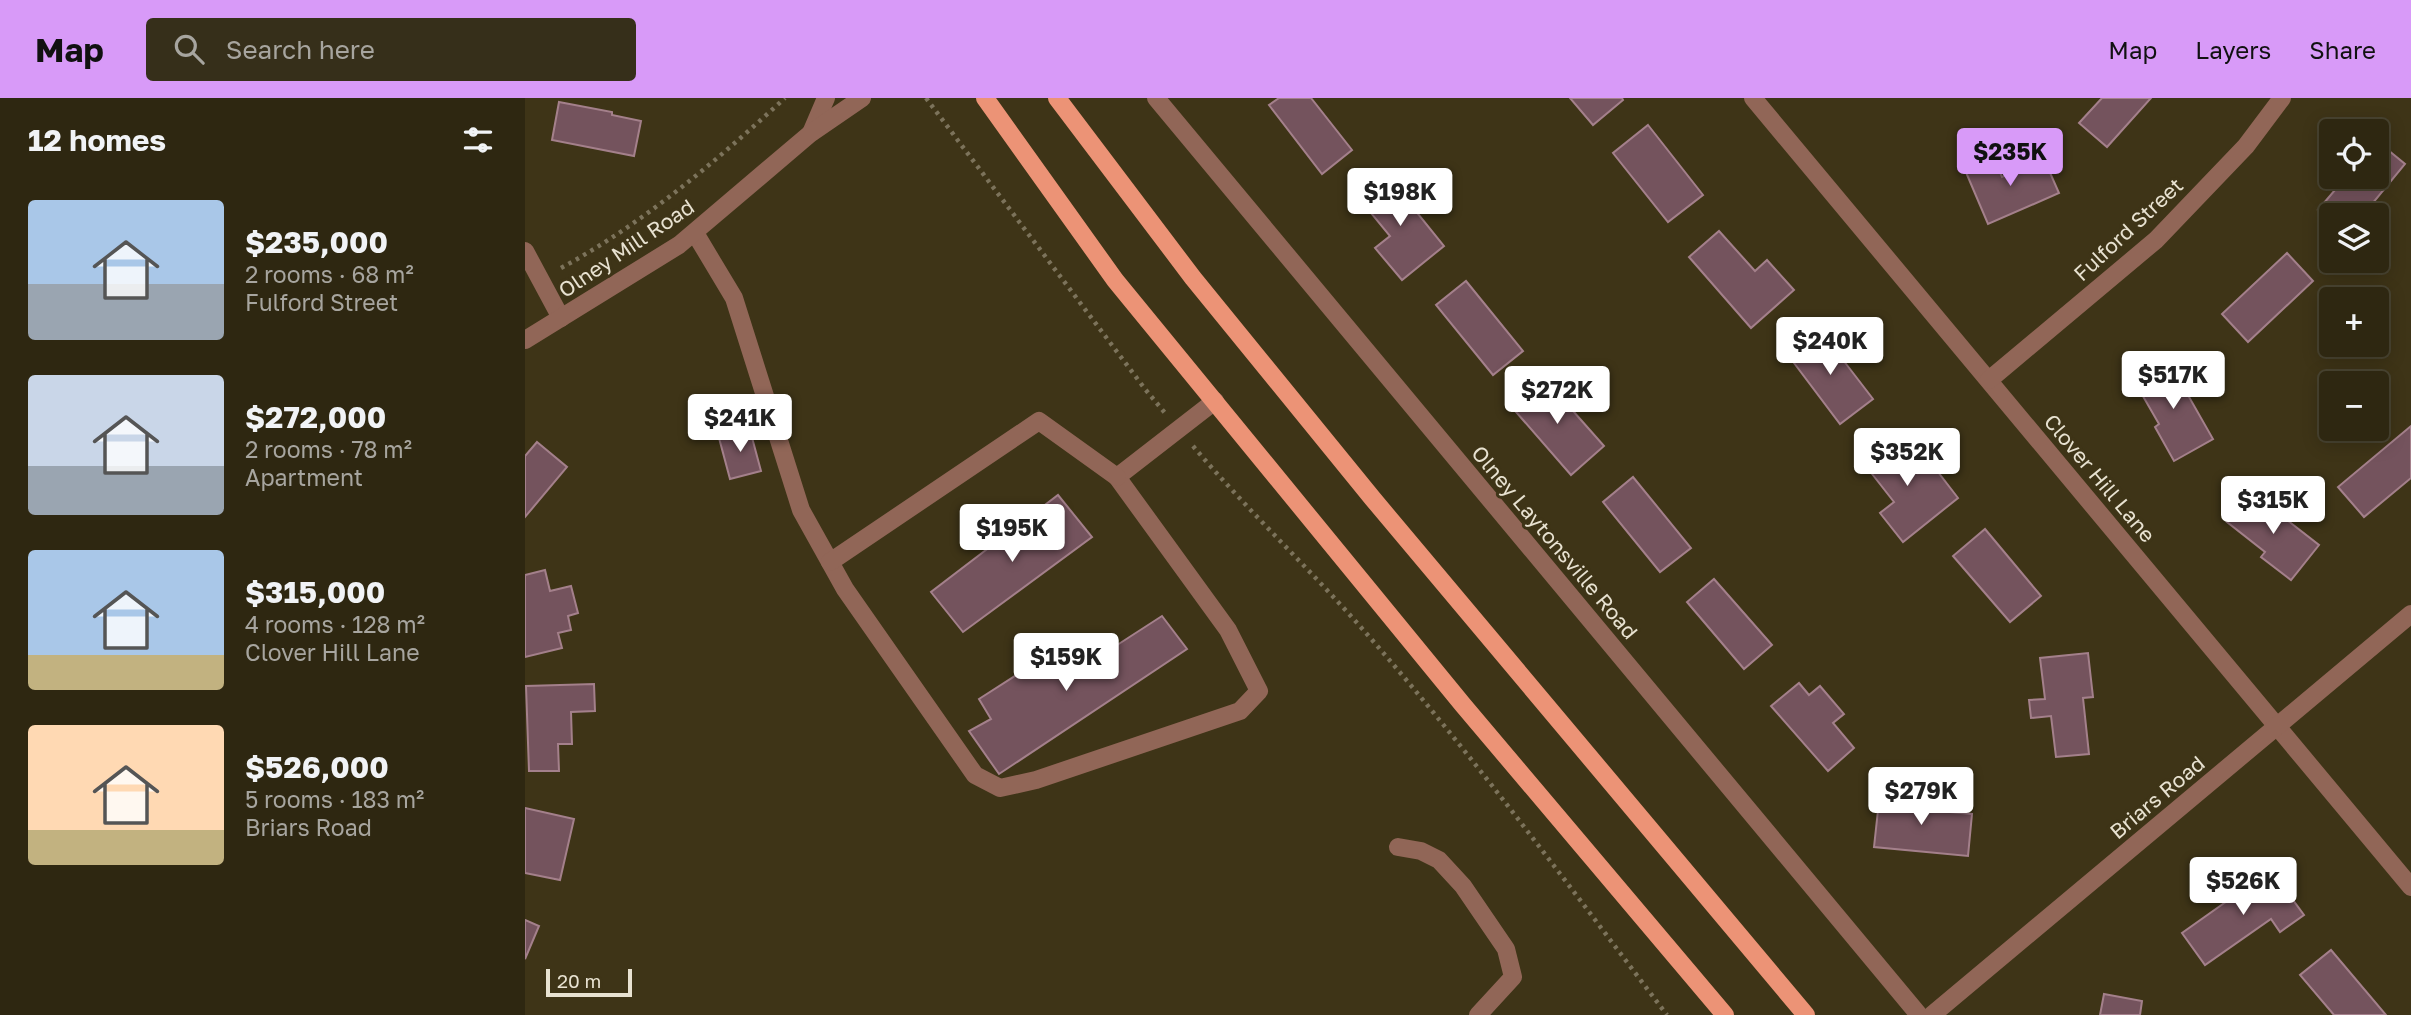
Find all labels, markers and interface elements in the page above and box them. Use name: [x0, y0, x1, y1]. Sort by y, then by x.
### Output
search box: [146, 18, 636, 81]
text: Map: [35, 30, 104, 69]
icon: search: [170, 30, 208, 68]
text: Search here: [226, 34, 375, 65]
text: Map: [2108, 35, 2157, 64]
text: Layers: [2195, 35, 2271, 64]
text: Share: [2309, 35, 2376, 64]
map controls: [2319, 119, 2389, 441]
button: locate: [2319, 119, 2389, 189]
icon: filters: [459, 121, 497, 159]
text: 12 homes: [28, 122, 166, 158]
pin: $235K: [1961, 129, 2059, 188]
text: $235K: [1973, 137, 2047, 165]
pin: $198K: [1351, 169, 1449, 228]
street label: Fulford Street: [2068, 172, 2188, 286]
text: $198K: [1363, 177, 1437, 205]
street label: Olney Mill Road: [553, 193, 699, 303]
button: layers: [2319, 203, 2389, 273]
text: $235,000: [245, 224, 388, 260]
icon: home: [84, 228, 168, 312]
text: 2 rooms · 68 m²: [245, 260, 414, 288]
button: +: [2319, 287, 2389, 357]
text: Fulford Street: [245, 288, 398, 316]
pin: $240K: [1781, 317, 1879, 377]
text: $240K: [1792, 326, 1868, 354]
pin: $517K: [2124, 352, 2222, 411]
text: $517K: [2138, 360, 2208, 388]
pin: $272K: [1508, 366, 1606, 426]
button: −: [2319, 371, 2389, 441]
text: $272K: [1521, 375, 1593, 403]
pin: $241K: [691, 394, 789, 454]
text: $272,000: [245, 399, 386, 435]
icon: home: [84, 403, 168, 487]
text: $241K: [704, 403, 776, 431]
street label: Clover Hill Lane: [2039, 409, 2161, 547]
pin: $352K: [1858, 428, 1956, 488]
text: 2 rooms · 78 m²: [245, 435, 412, 463]
text: $352K: [1870, 437, 1944, 465]
street label: Olney Laytonsville Road: [1466, 440, 1644, 644]
text: Apartment: [245, 463, 363, 491]
pin: $315K: [2224, 476, 2322, 536]
text: $315K: [2237, 485, 2309, 513]
pin: $195K: [963, 504, 1061, 564]
text: $195K: [976, 513, 1048, 541]
text: $315,000: [245, 574, 385, 610]
icon: home: [84, 578, 168, 662]
text: 4 rooms · 128 m²: [245, 610, 425, 638]
pin: $159K: [1017, 634, 1115, 693]
text: Clover Hill Lane: [245, 638, 420, 666]
text: $159K: [1030, 642, 1102, 670]
text: $526,000: [245, 749, 389, 785]
street label: Briars Road: [2104, 750, 2210, 844]
icon: home: [84, 753, 168, 837]
pin: $279K: [1872, 768, 1970, 827]
text: $279K: [1884, 776, 1958, 804]
text: 5 rooms · 183 m²: [245, 785, 424, 813]
text: Briars Road: [245, 813, 372, 841]
pin: $526K: [2194, 858, 2292, 917]
text: $526K: [2206, 866, 2280, 894]
scale bar: [546, 966, 632, 998]
text: 20 m: [557, 969, 601, 992]

